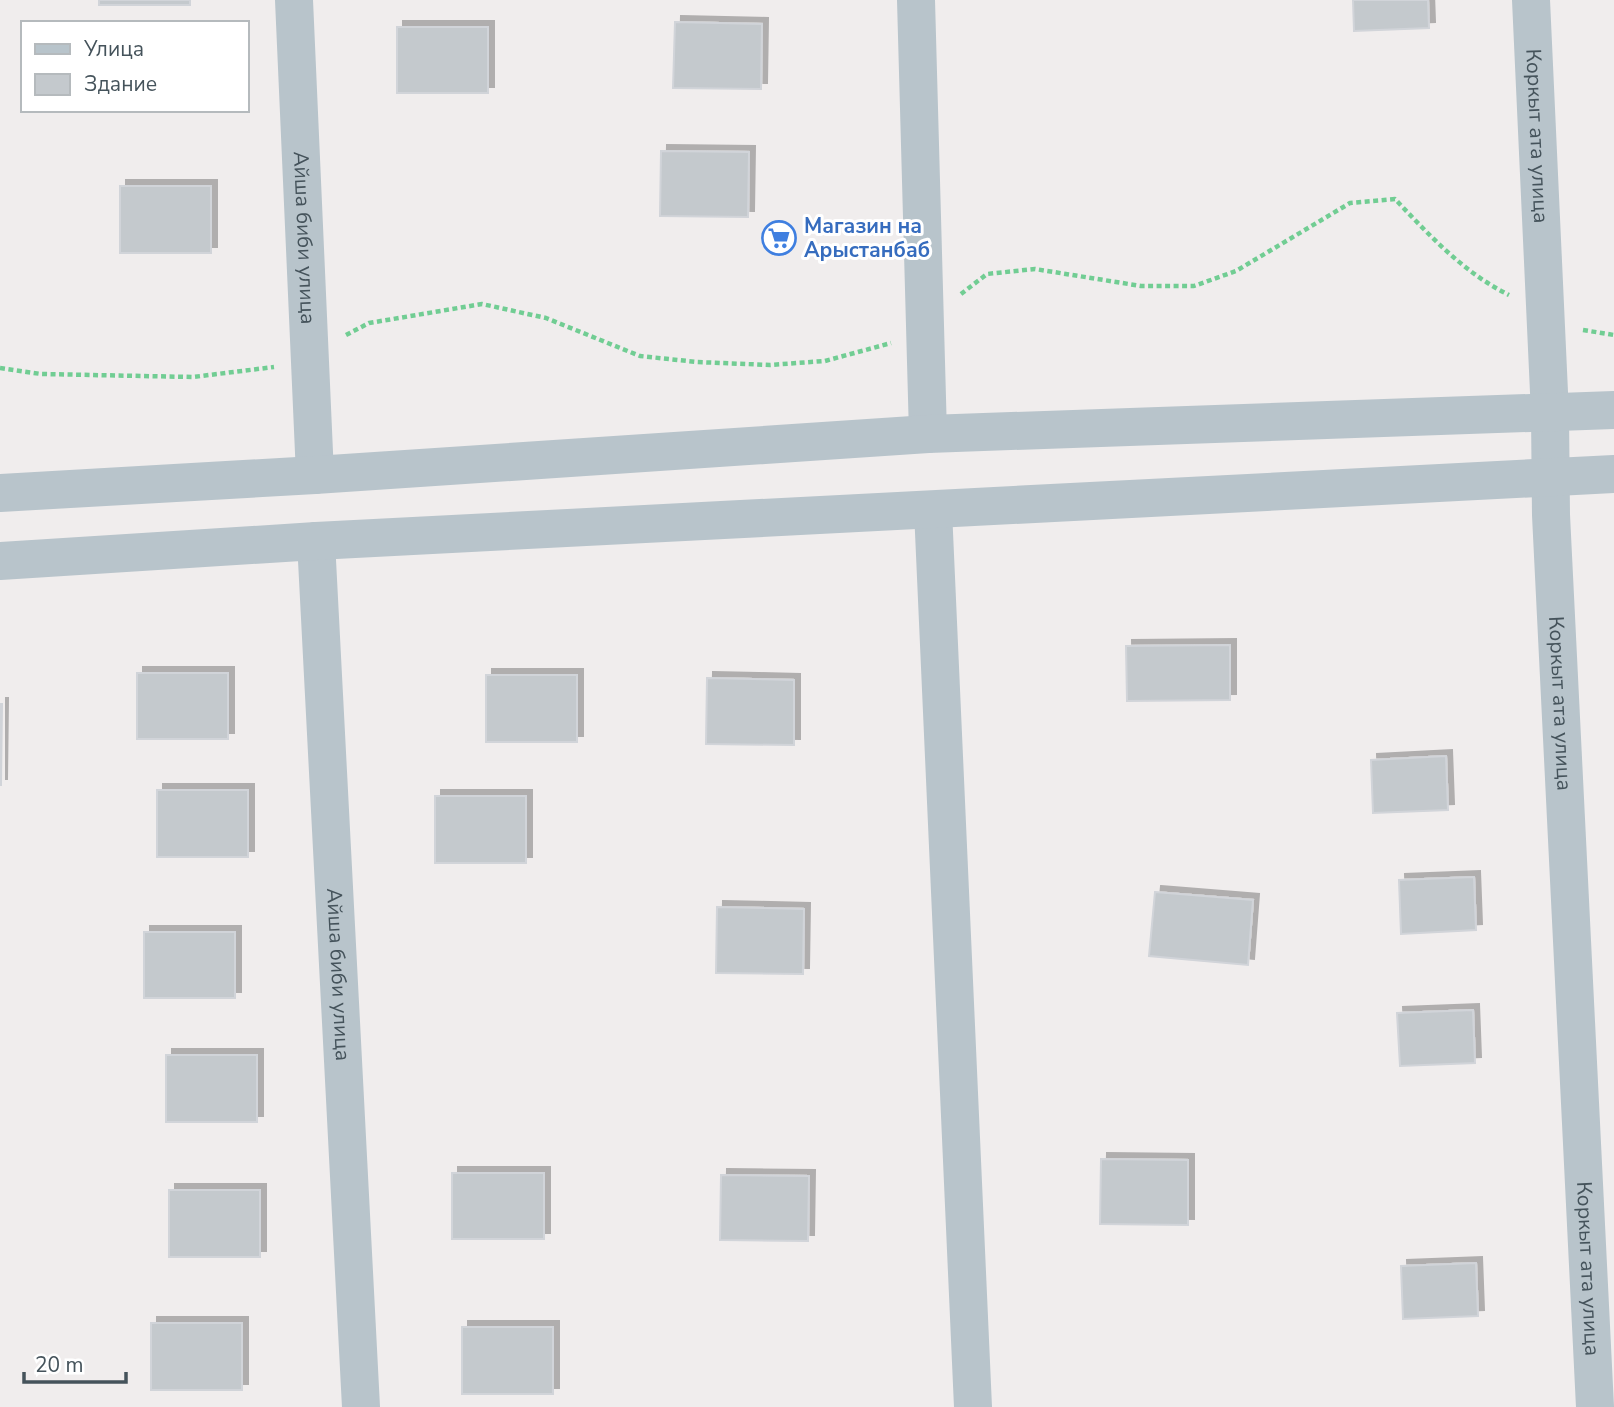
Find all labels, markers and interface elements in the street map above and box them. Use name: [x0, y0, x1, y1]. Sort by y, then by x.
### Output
legend: [21, 21, 248, 112]
text: Улица: [83, 35, 144, 63]
street label: Коркыт ата улица: [1519, 48, 1555, 224]
text: Здание: [84, 70, 157, 98]
street label: Айша биби улица: [287, 151, 322, 325]
place label: Магазин на Арыстанбаб: [804, 212, 930, 264]
supermarket icon: Магазин на Арыстанбаб: [760, 219, 798, 257]
street label: Коркыт ата улица: [1542, 615, 1579, 791]
street label: Айша биби улица: [320, 887, 357, 1062]
street label: Коркыт ата улица: [1570, 1181, 1606, 1357]
scale bar: [24, 1340, 126, 1384]
text: 20 m: [35, 1351, 84, 1379]

